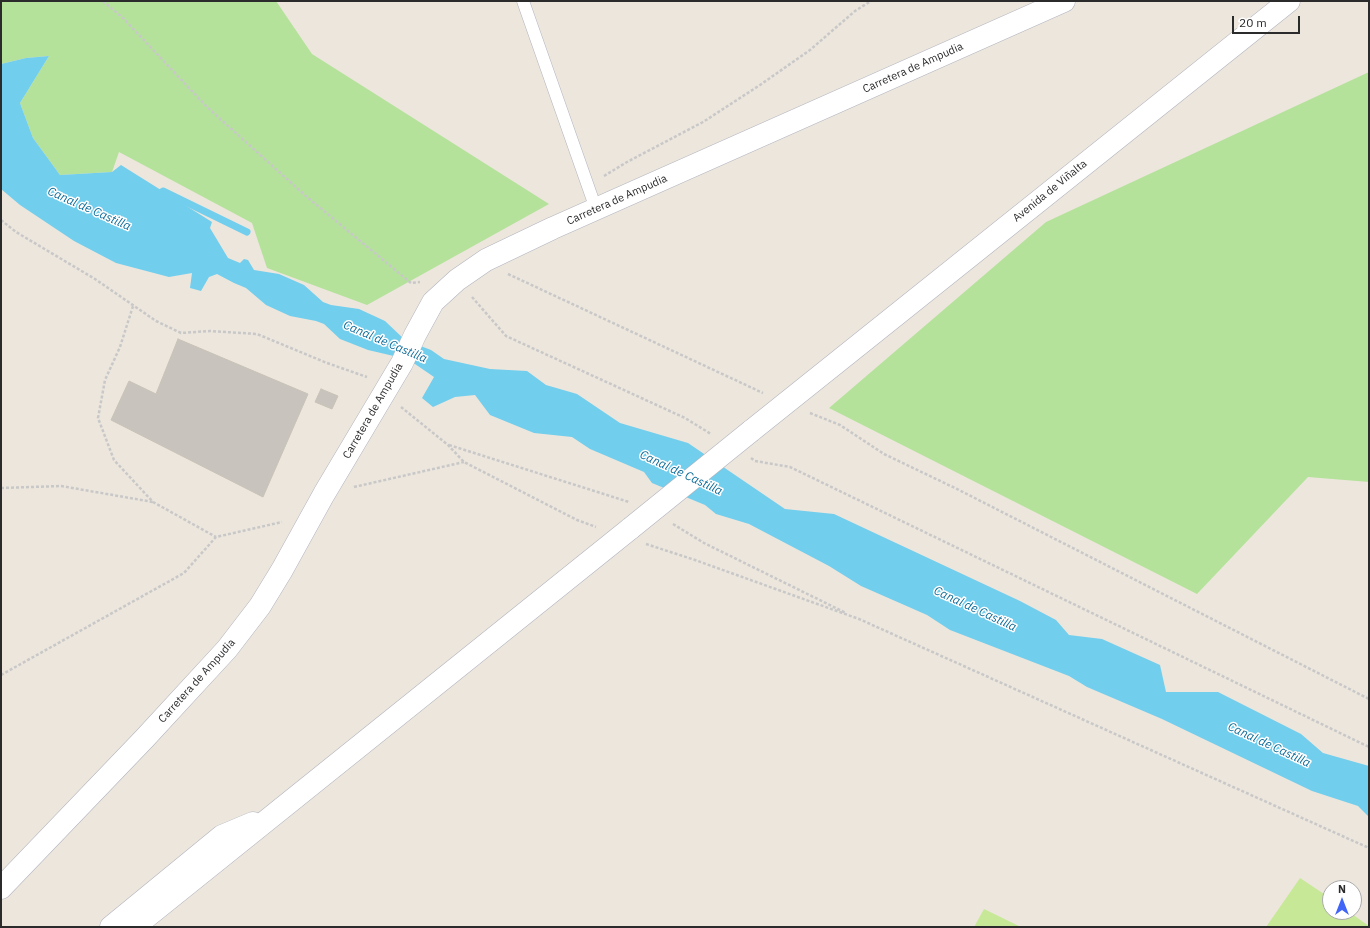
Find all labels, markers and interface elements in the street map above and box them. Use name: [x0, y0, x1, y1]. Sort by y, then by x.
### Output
scale bar: [1234, 8, 1302, 34]
text: 20 m: [1239, 15, 1267, 30]
street label: Carretera de Ampudia: [861, 40, 965, 96]
street label: Avenida de Viñalta: [1010, 157, 1090, 225]
street label: Carretera de Ampudia: [565, 172, 669, 228]
water label: Canal de Castilla: [45, 184, 133, 234]
water label: Canal de Castilla: [341, 318, 429, 366]
street label: Carretera de Ampudia: [340, 361, 406, 461]
water label: Canal de Castilla: [637, 448, 725, 498]
water label: Canal de Castilla: [931, 584, 1019, 634]
street label: Carretera de Ampudia: [156, 636, 238, 726]
water label: Canal de Castilla: [1225, 720, 1313, 770]
north arrow: [1322, 880, 1362, 920]
text: N: [1338, 882, 1346, 896]

